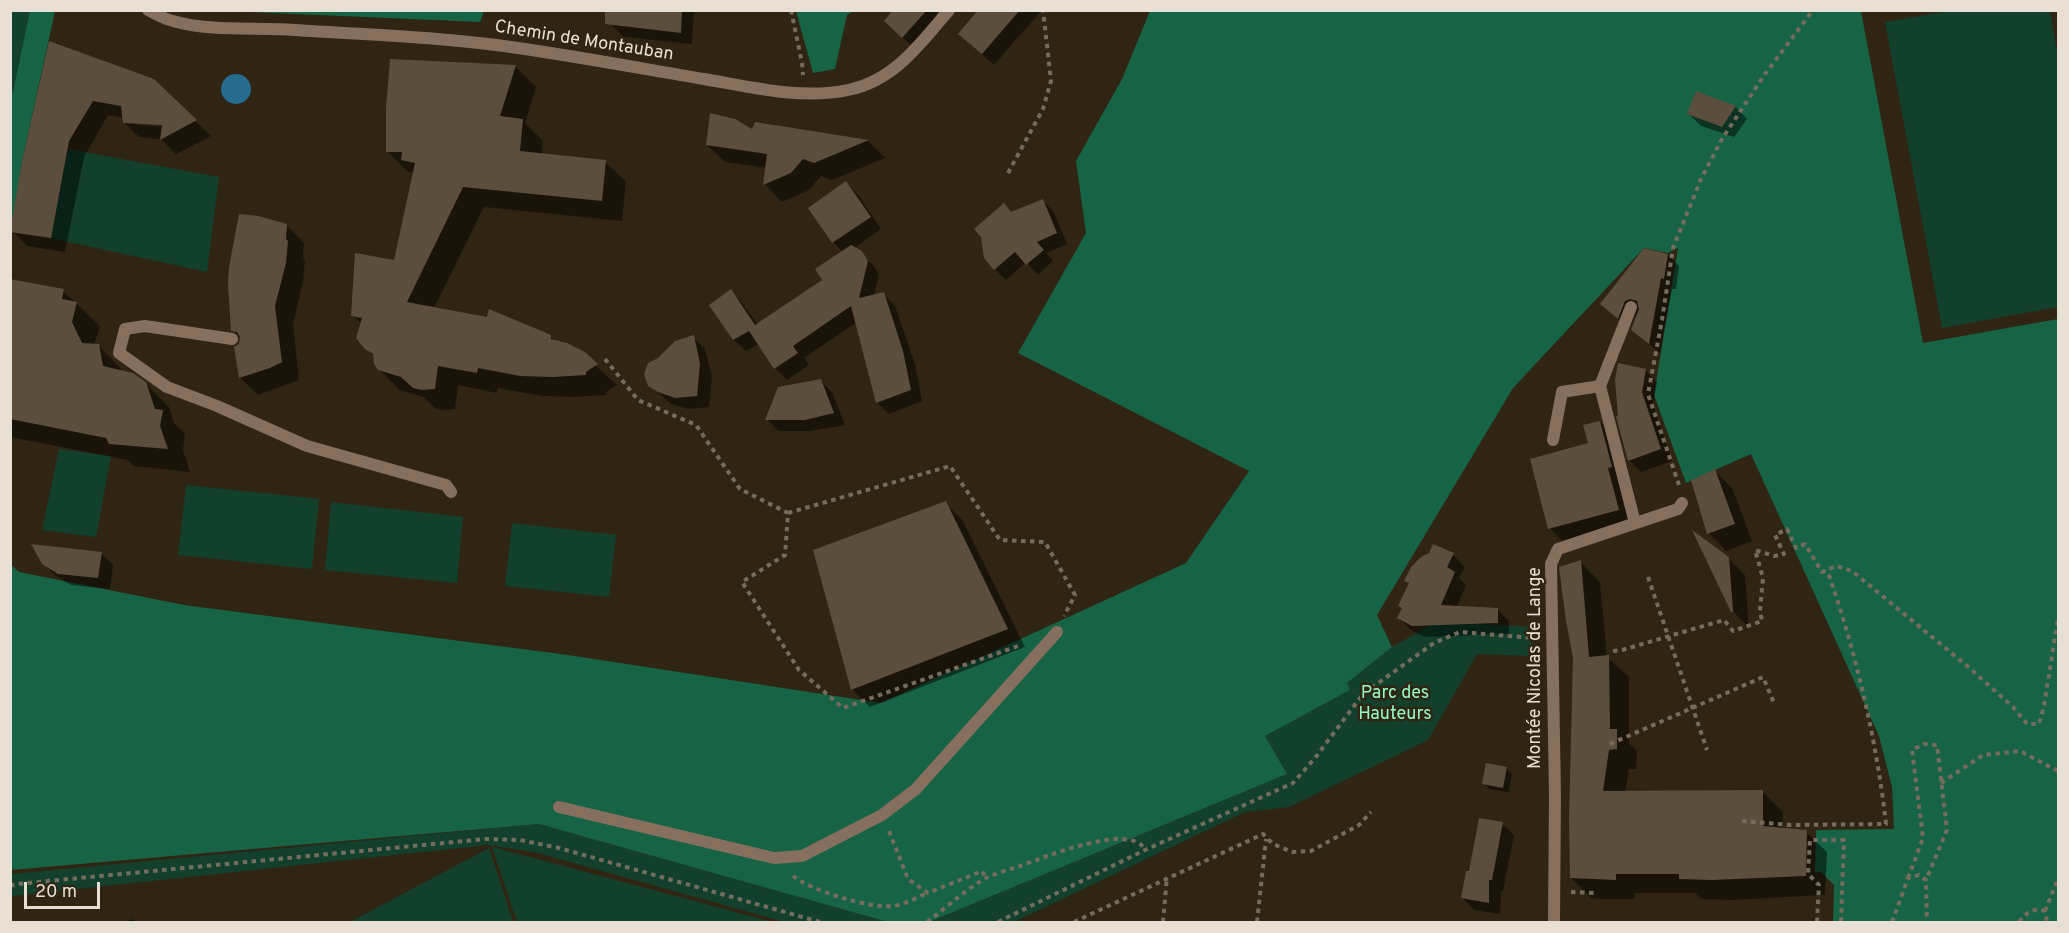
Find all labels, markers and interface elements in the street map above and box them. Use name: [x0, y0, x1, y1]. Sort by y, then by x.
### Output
street label: Chemin de Montauban: [493, 17, 675, 67]
street label: Montée Nicolas de Lange: [1525, 567, 1547, 769]
park label: Parc des Hauteurs: [1358, 683, 1432, 726]
scale bar: [27, 870, 104, 908]
text: 20 m: [35, 881, 77, 904]

